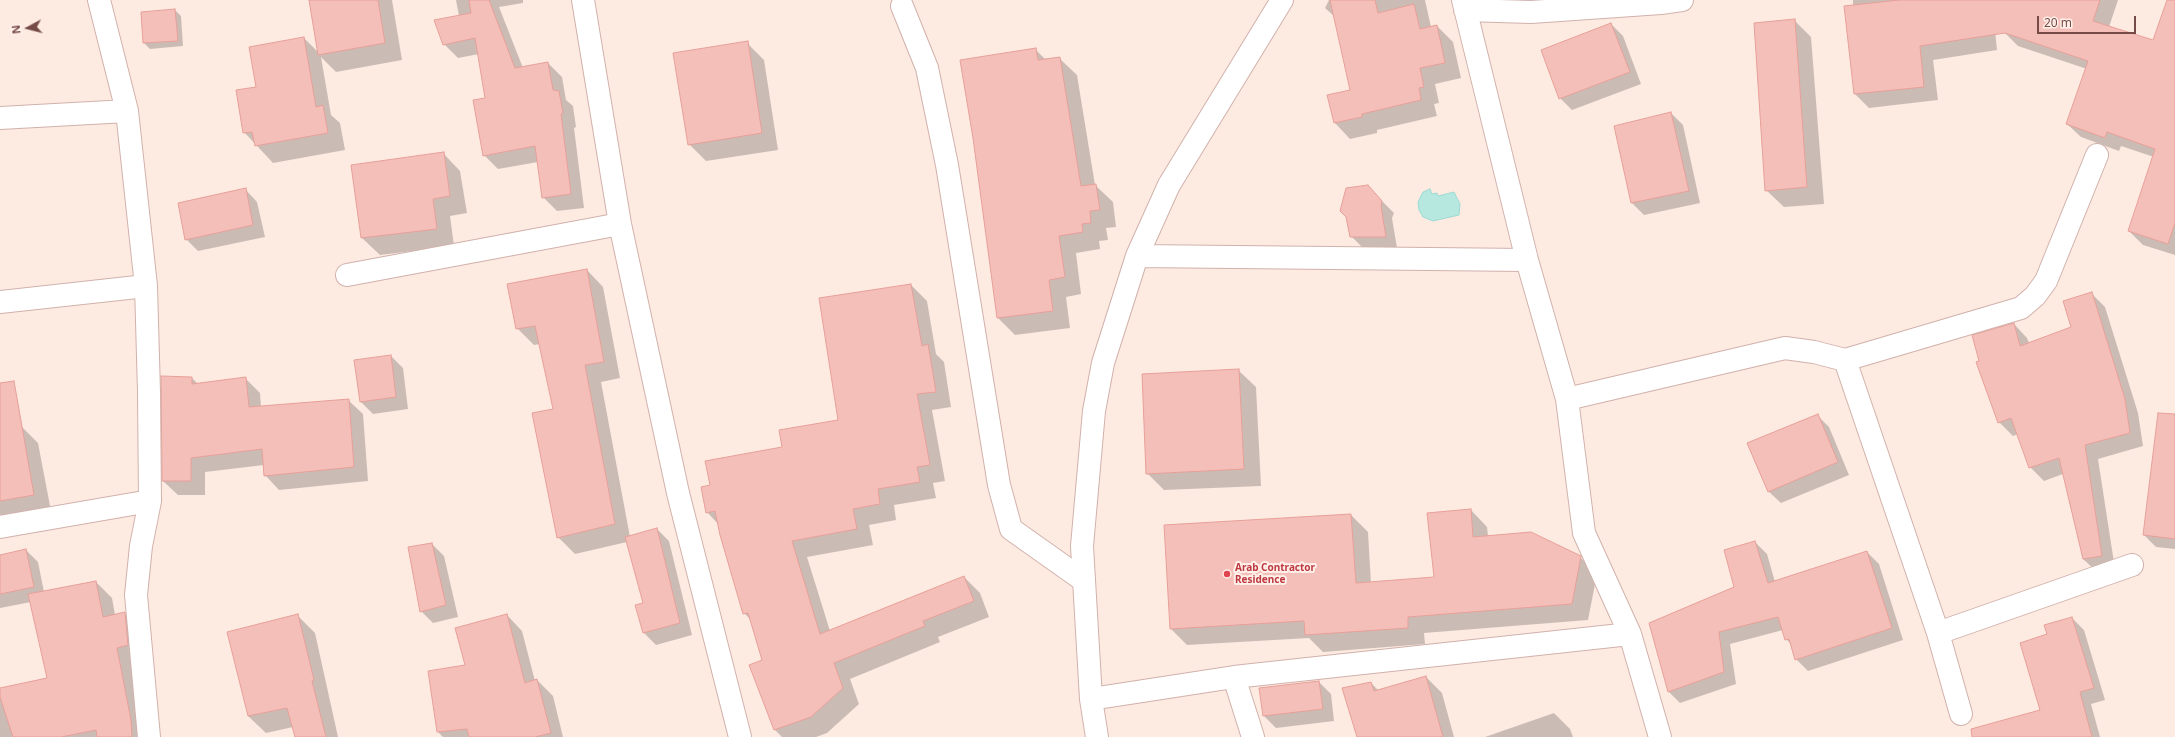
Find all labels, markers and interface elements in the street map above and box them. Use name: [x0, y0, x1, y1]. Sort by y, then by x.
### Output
north arrow: [8, 8, 48, 48]
scale bar: [2039, 8, 2138, 34]
text: 20 m: [2044, 14, 2072, 31]
text: N: [8, 24, 24, 35]
place label: Arab Contractor Residence: [1235, 562, 1315, 586]
marker: Arab Contractor Residence: [1222, 569, 1232, 579]

